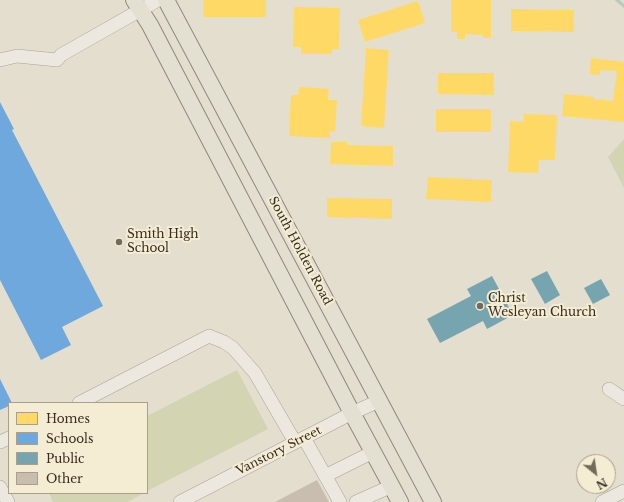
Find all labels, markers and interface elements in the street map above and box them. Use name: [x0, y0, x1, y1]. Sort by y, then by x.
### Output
street label: South Holden Road: [265, 194, 335, 308]
place label: Smith High School: [127, 228, 199, 256]
marker: Smith High School: [114, 237, 124, 247]
place label: Christ Wesleyan Church: [488, 292, 596, 320]
marker: Christ Wesleyan Church: [475, 301, 485, 311]
legend: [8, 402, 148, 494]
text: Homes: [46, 411, 90, 426]
street label: Vanstory Street: [234, 423, 324, 479]
text: Schools: [46, 431, 93, 446]
text: Public: [46, 451, 85, 466]
north arrow: [576, 454, 616, 494]
text: Other: [46, 471, 83, 486]
text: N: [594, 475, 609, 492]

